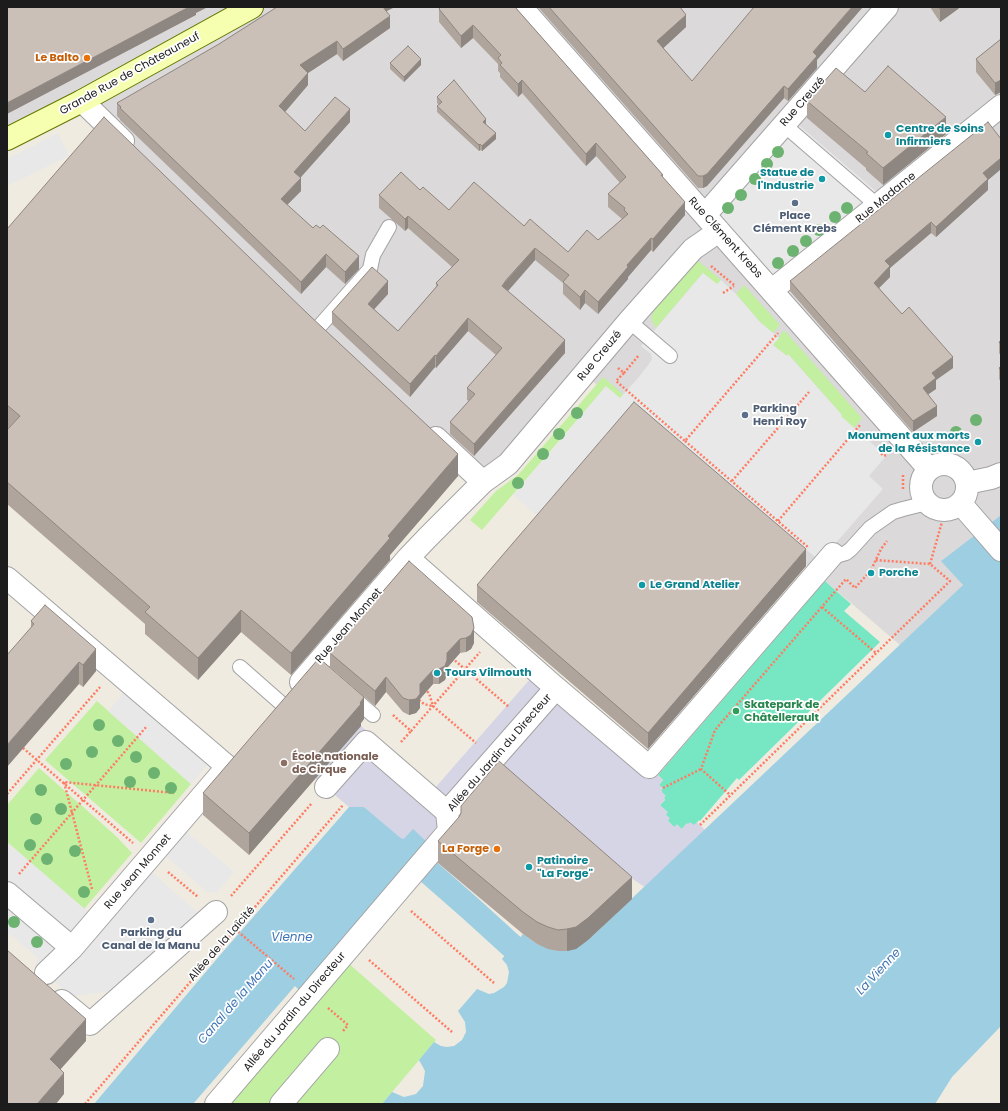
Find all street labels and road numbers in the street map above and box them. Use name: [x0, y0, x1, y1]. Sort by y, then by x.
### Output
street label: Grande Rue de Châteauneuf: [58, 30, 202, 118]
street label: Rue Creuzé: [778, 74, 828, 130]
street label: Rue Madame: [853, 170, 919, 226]
street label: Rue Clément Krebs: [685, 195, 765, 281]
street label: Rue Creuzé: [575, 328, 625, 384]
street label: Rue Jean Monnet: [313, 586, 385, 666]
street label: Allée du Jardin du Directeur: [445, 691, 555, 815]
street label: Rue Jean Monnet: [102, 832, 174, 912]
street label: Allée de la Laïcité: [186, 904, 258, 984]
street label: Allée du Jardin du Directeur: [241, 950, 349, 1074]

